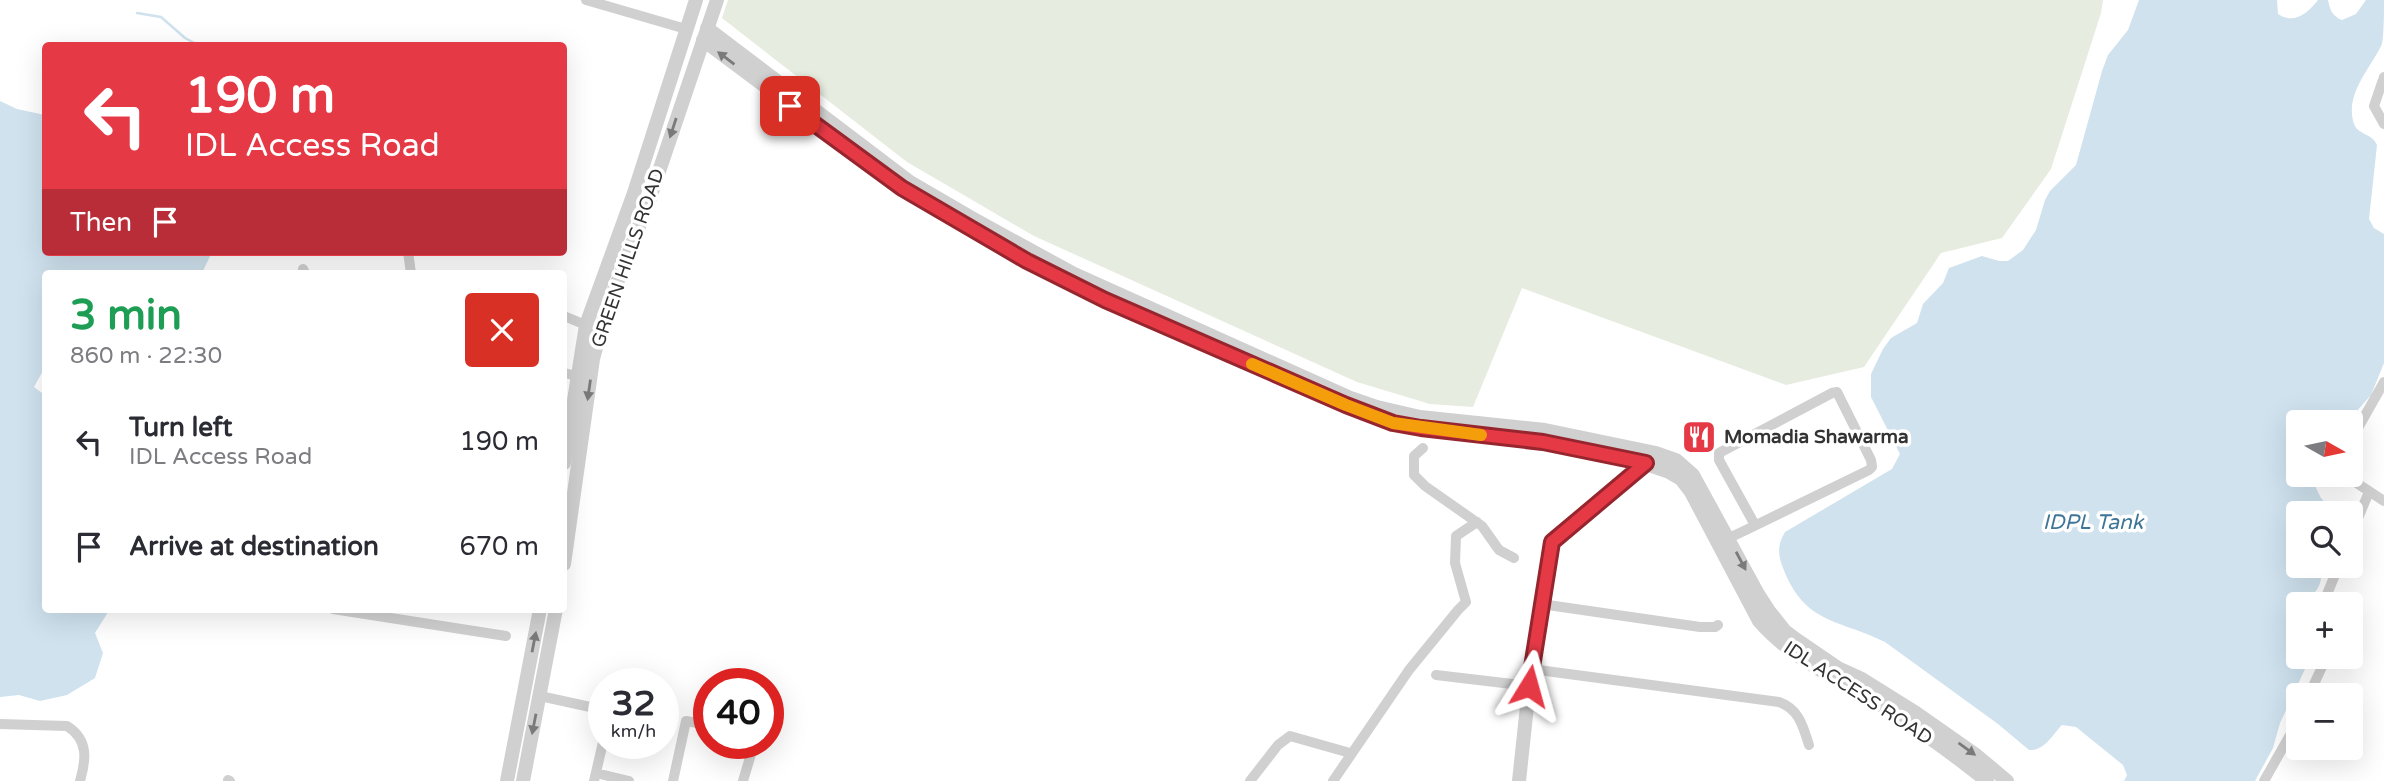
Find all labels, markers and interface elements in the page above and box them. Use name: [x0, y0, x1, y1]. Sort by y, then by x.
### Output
one-way arrow: [718, 50, 736, 65]
text: 190 m: [185, 67, 335, 126]
icon: left: [70, 70, 161, 161]
pin: [760, 76, 820, 136]
icon: arrive: [771, 87, 809, 125]
one-way arrow: [667, 117, 678, 138]
text: IDL Access Road: [185, 127, 440, 165]
street label: GREEN HILLS ROAD: [587, 166, 669, 350]
icon: arrive: [146, 203, 184, 241]
text: Then: [70, 207, 132, 238]
text: 3 min: [70, 290, 182, 341]
button: close: [465, 293, 539, 367]
text: 860 m · 22:30: [70, 342, 222, 370]
one-way arrow: [583, 379, 594, 401]
north arrow: [2286, 410, 2362, 486]
map controls: [2286, 410, 2363, 760]
text: Turn left: [129, 412, 232, 443]
restaurant icon: Momadia Shawarma: [1680, 418, 1718, 456]
icon: left: [70, 423, 108, 461]
text: 190 m: [459, 426, 539, 457]
place label: Momadia Shawarma: [1724, 426, 1909, 448]
text: IDL Access Road: [129, 443, 312, 471]
button: search: [2286, 501, 2363, 578]
water label: IDPL Tank: [2043, 510, 2145, 535]
icon: arrive: [70, 528, 108, 566]
text: Arrive at destination: [129, 531, 379, 562]
text: 670 m: [459, 531, 539, 562]
one-way arrow: [1734, 551, 1746, 571]
button: +: [2286, 592, 2363, 669]
one-way arrow: [528, 631, 539, 653]
street label: IDL ACCESS ROAD: [1779, 637, 1937, 749]
position arrow: [1492, 649, 1566, 723]
speed limit sign: 40: [693, 668, 784, 759]
text: 32: [612, 683, 655, 725]
button: −: [2286, 683, 2363, 760]
one-way arrow: [528, 713, 539, 735]
text: km/h: [611, 720, 656, 742]
one-way arrow: [1958, 742, 1976, 756]

